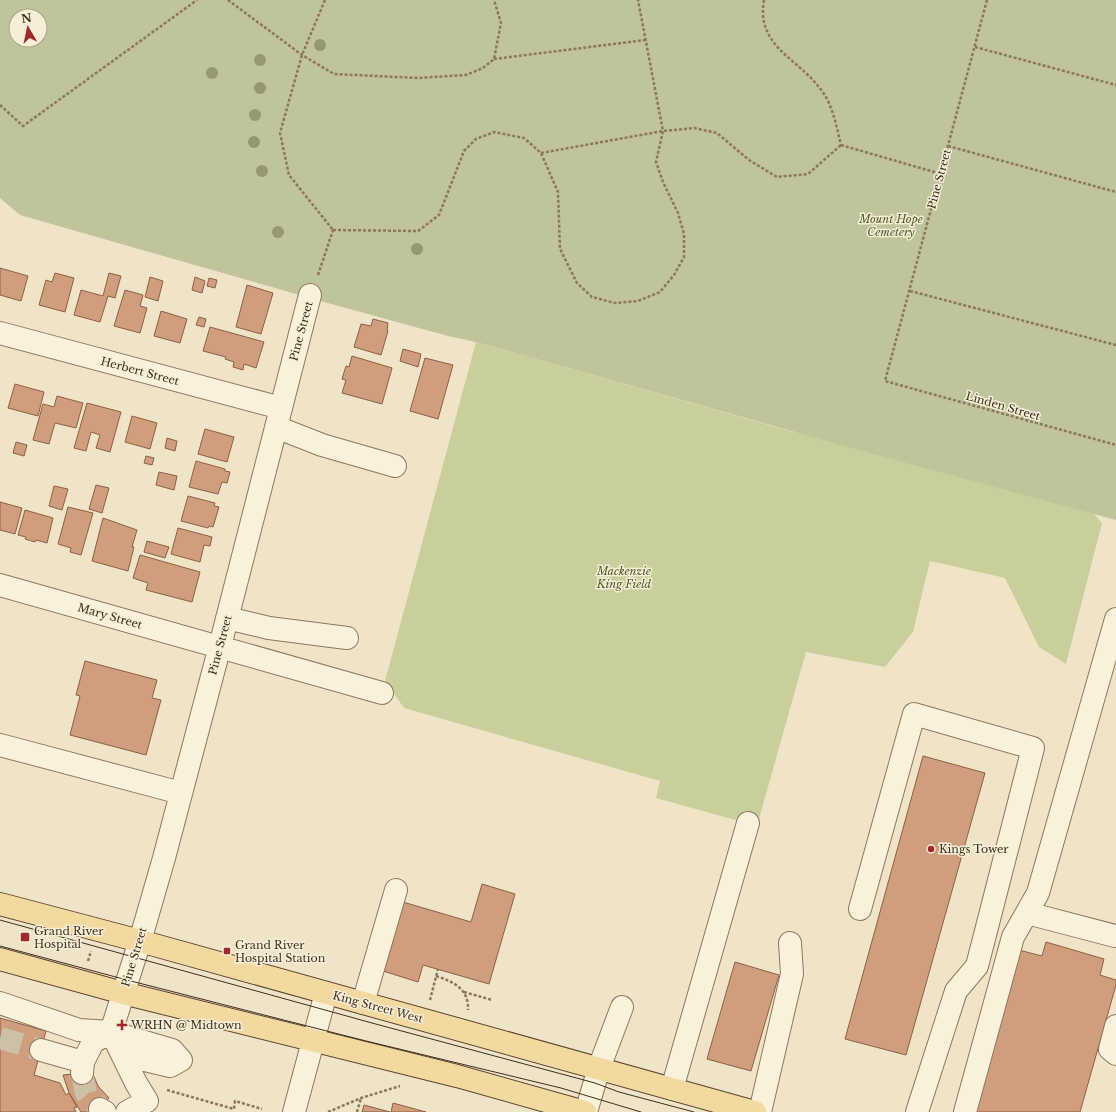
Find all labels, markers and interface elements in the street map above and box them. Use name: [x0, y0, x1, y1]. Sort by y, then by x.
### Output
north arrow: [8, 8, 48, 48]
text: N: [20, 10, 33, 26]
street label: Pine Street: [924, 147, 954, 210]
park label: Mount Hope Cemetery: [858, 212, 923, 239]
street label: Pine Street: [286, 299, 316, 362]
street label: Herbert Street: [99, 354, 182, 388]
street label: Linden Street: [964, 389, 1043, 424]
park label: Mackenzie King Field: [596, 564, 652, 591]
street label: Mary Street: [76, 600, 145, 632]
street label: Pine Street: [205, 613, 235, 676]
place label: Kings Tower: [939, 842, 1009, 856]
marker: Kings Tower: [926, 844, 936, 854]
place label: Grand River Hospital: [34, 924, 104, 951]
street label: Pine Street: [118, 925, 150, 988]
marker: Grand River Hospital: [19, 931, 31, 943]
place label: Grand River Hospital Station: [235, 938, 326, 965]
marker: Grand River Hospital Station: [222, 946, 232, 956]
street label: King Street West: [331, 988, 425, 1026]
place label: WRHN @ Midtown: [130, 1018, 242, 1032]
marker: WRHN @ Midtown: [116, 1019, 128, 1031]

